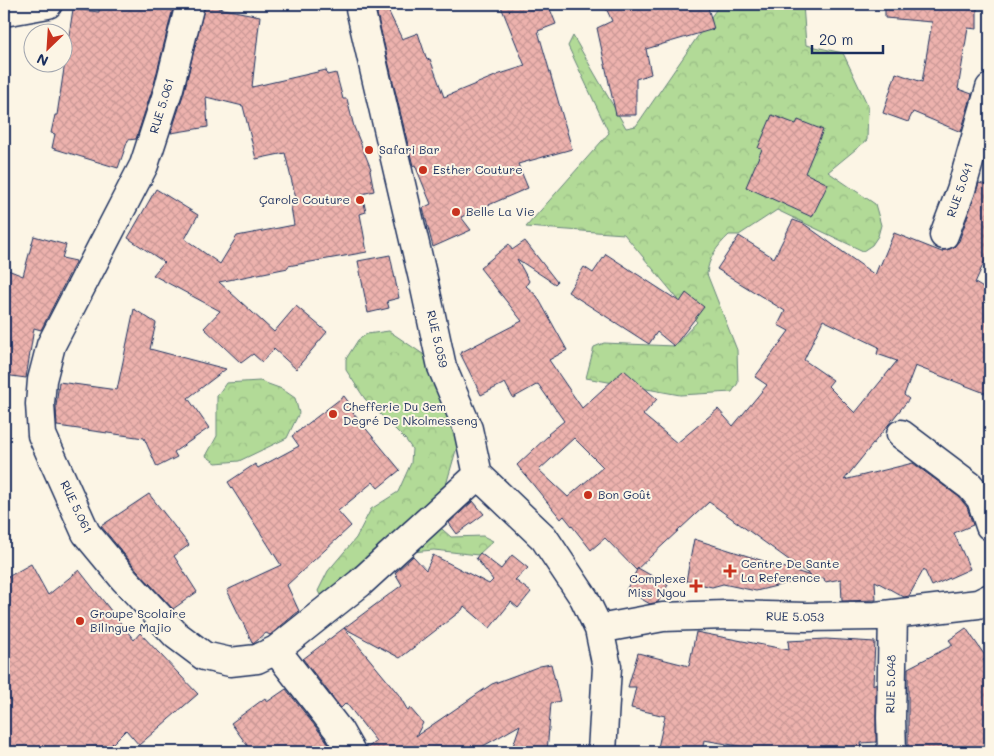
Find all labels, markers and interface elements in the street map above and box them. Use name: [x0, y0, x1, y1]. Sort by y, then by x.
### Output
north arrow: [22, 22, 72, 72]
scale bar: [812, 22, 883, 54]
text: 20 m: [819, 29, 853, 49]
text: N: [33, 49, 51, 71]
street label: RUE 5.061: [145, 76, 177, 135]
place label: Safari Bar: [379, 141, 440, 157]
marker: Safari Bar: [363, 144, 375, 156]
street label: RUE 5.041: [942, 160, 976, 219]
place label: Esther Couture: [433, 161, 523, 177]
marker: Esther Couture: [417, 164, 429, 176]
place label: Çarole Couture: [259, 191, 350, 207]
marker: Çarole Couture: [354, 194, 366, 206]
place label: Belle La Vie: [466, 203, 535, 219]
marker: Belle La Vie: [450, 206, 462, 218]
street label: RUE 5.059: [424, 308, 452, 369]
place label: Chefferie Du 3em Degré De Nkolmesseng: [343, 398, 478, 428]
marker: Chefferie Du 3em Degré De Nkolmesseng: [327, 408, 339, 420]
street label: RUE 5.061: [57, 477, 97, 536]
place label: Bon Goût: [598, 486, 651, 502]
marker: Bon Goût: [582, 489, 594, 501]
place label: Centre De Sante La Reference: [741, 555, 839, 585]
marker: Centre De Sante La Reference: [723, 564, 737, 578]
place label: Complexe Miss Ngou: [628, 570, 686, 600]
marker: Complexe Miss Ngou: [690, 580, 702, 592]
place label: Groupe Scolaire Bilingue Majio: [90, 605, 186, 635]
street label: RUE 5.053: [766, 607, 824, 625]
marker: Groupe Scolaire Bilingue Majio: [74, 615, 86, 627]
street label: RUE 5.048: [881, 655, 899, 713]

